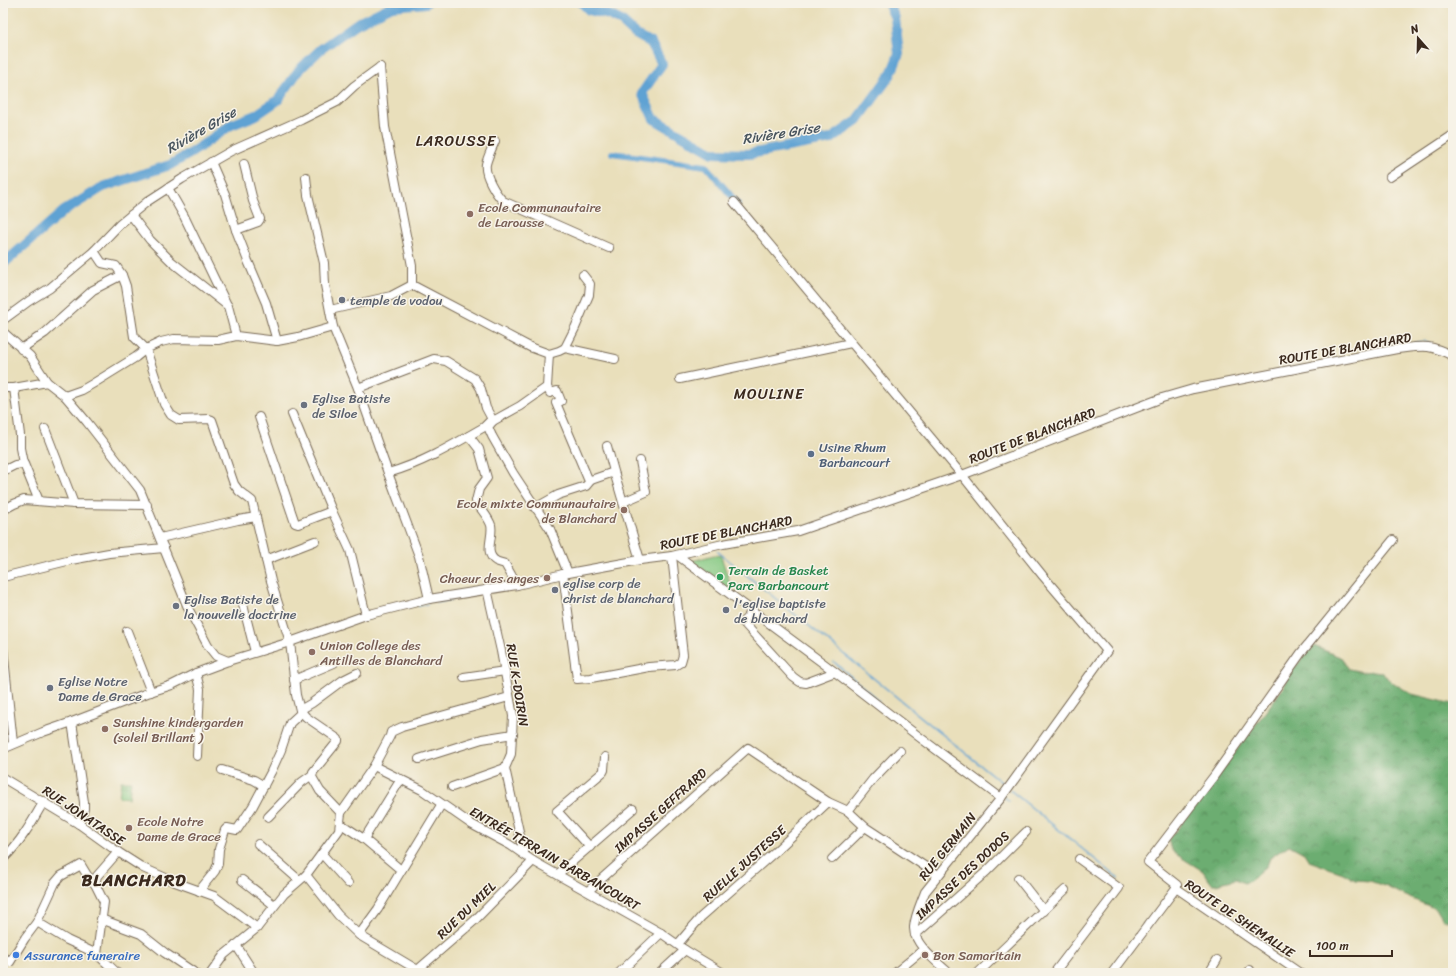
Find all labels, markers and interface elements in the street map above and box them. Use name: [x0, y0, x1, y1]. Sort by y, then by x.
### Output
north arrow: [1398, 18, 1438, 58]
text: N: [1407, 19, 1422, 40]
water label: Rivière Grise: [161, 99, 243, 161]
water label: Rivière Grise: [741, 115, 823, 152]
district label: LAROUSSE: [416, 128, 497, 154]
place label: Ecole Communautaire de Larousse: [478, 196, 601, 234]
marker: Ecole Communautaire de Larousse: [465, 209, 475, 219]
place label: temple de vodou: [350, 289, 443, 312]
marker: temple de vodou: [337, 295, 347, 305]
street label: ROUTE DE BLANCHARD: [1277, 326, 1413, 371]
district label: MOULINE: [734, 381, 805, 407]
place label: Eglise Batiste de Siloe: [312, 387, 391, 425]
marker: Eglise Batiste de Siloe: [299, 400, 309, 410]
street label: ROUTE DE BLANCHARD: [966, 401, 1099, 470]
place label: Usine Rhum Barbancourt: [819, 436, 891, 474]
marker: Usine Rhum Barbancourt: [806, 449, 816, 459]
place label: Ecole mixte Communautaire de Blanchard: [456, 492, 617, 530]
marker: Ecole mixte Communautaire de Blanchard: [619, 505, 629, 515]
street label: ROUTE DE BLANCHARD: [658, 508, 794, 557]
place label: Terrain de Basket Parc Barbancourt: [728, 559, 830, 597]
place label: Choeur des anges: [440, 567, 540, 590]
place label: eglise corp de christ de blanchard: [563, 572, 675, 610]
marker: Terrain de Basket Parc Barbancourt: [715, 572, 725, 582]
marker: Choeur des anges: [542, 573, 552, 583]
marker: eglise corp de christ de blanchard: [550, 585, 560, 595]
place label: Eglise Batiste de la nouvelle doctrine: [184, 588, 297, 626]
place label: l'eglise baptiste de blanchard: [734, 592, 826, 630]
marker: Eglise Batiste de la nouvelle doctrine: [171, 601, 181, 611]
marker: l'eglise baptiste de blanchard: [721, 605, 731, 615]
place label: Union College des Antilles de Blanchard: [319, 634, 443, 672]
street label: RUE K-DOIRIN: [500, 642, 535, 728]
marker: Union College des Antilles de Blanchard: [307, 647, 317, 657]
place label: Eglise Notre Dame de Grace: [58, 670, 142, 708]
marker: Eglise Notre Dame de Grace: [45, 683, 55, 693]
place label: Sunshine kindergarden (soleil Brillant ): [113, 711, 244, 749]
marker: Sunshine kindergarden (soleil Brillant ): [100, 724, 110, 734]
street label: IMPASSE GEFFRARD: [608, 762, 712, 859]
street label: RUE JONATASSE: [38, 779, 130, 852]
street label: ENTRÉE TERRAIN BARBANCOURT: [465, 800, 645, 917]
street label: RUE GERMAIN: [913, 807, 982, 886]
place label: Ecole Notre Dame de Grace: [137, 810, 221, 848]
street label: RUELLE JUSTESSE: [697, 819, 792, 908]
marker: Ecole Notre Dame de Grace: [124, 823, 134, 833]
street label: IMPASSE DES DODOS: [909, 825, 1015, 926]
district label: BLANCHARD: [82, 865, 186, 895]
street label: ROUTE DE SHEMALLIE: [1180, 873, 1300, 964]
street label: RUE DU MIEL: [431, 876, 501, 945]
scale bar: [1310, 932, 1392, 958]
text: 100 m: [1316, 935, 1349, 957]
place label: Assurance funeraire: [23, 944, 141, 967]
place label: Bon Samaritain: [933, 944, 1021, 967]
marker: Assurance funeraire: [11, 950, 21, 960]
marker: Bon Samaritain: [920, 950, 930, 960]

